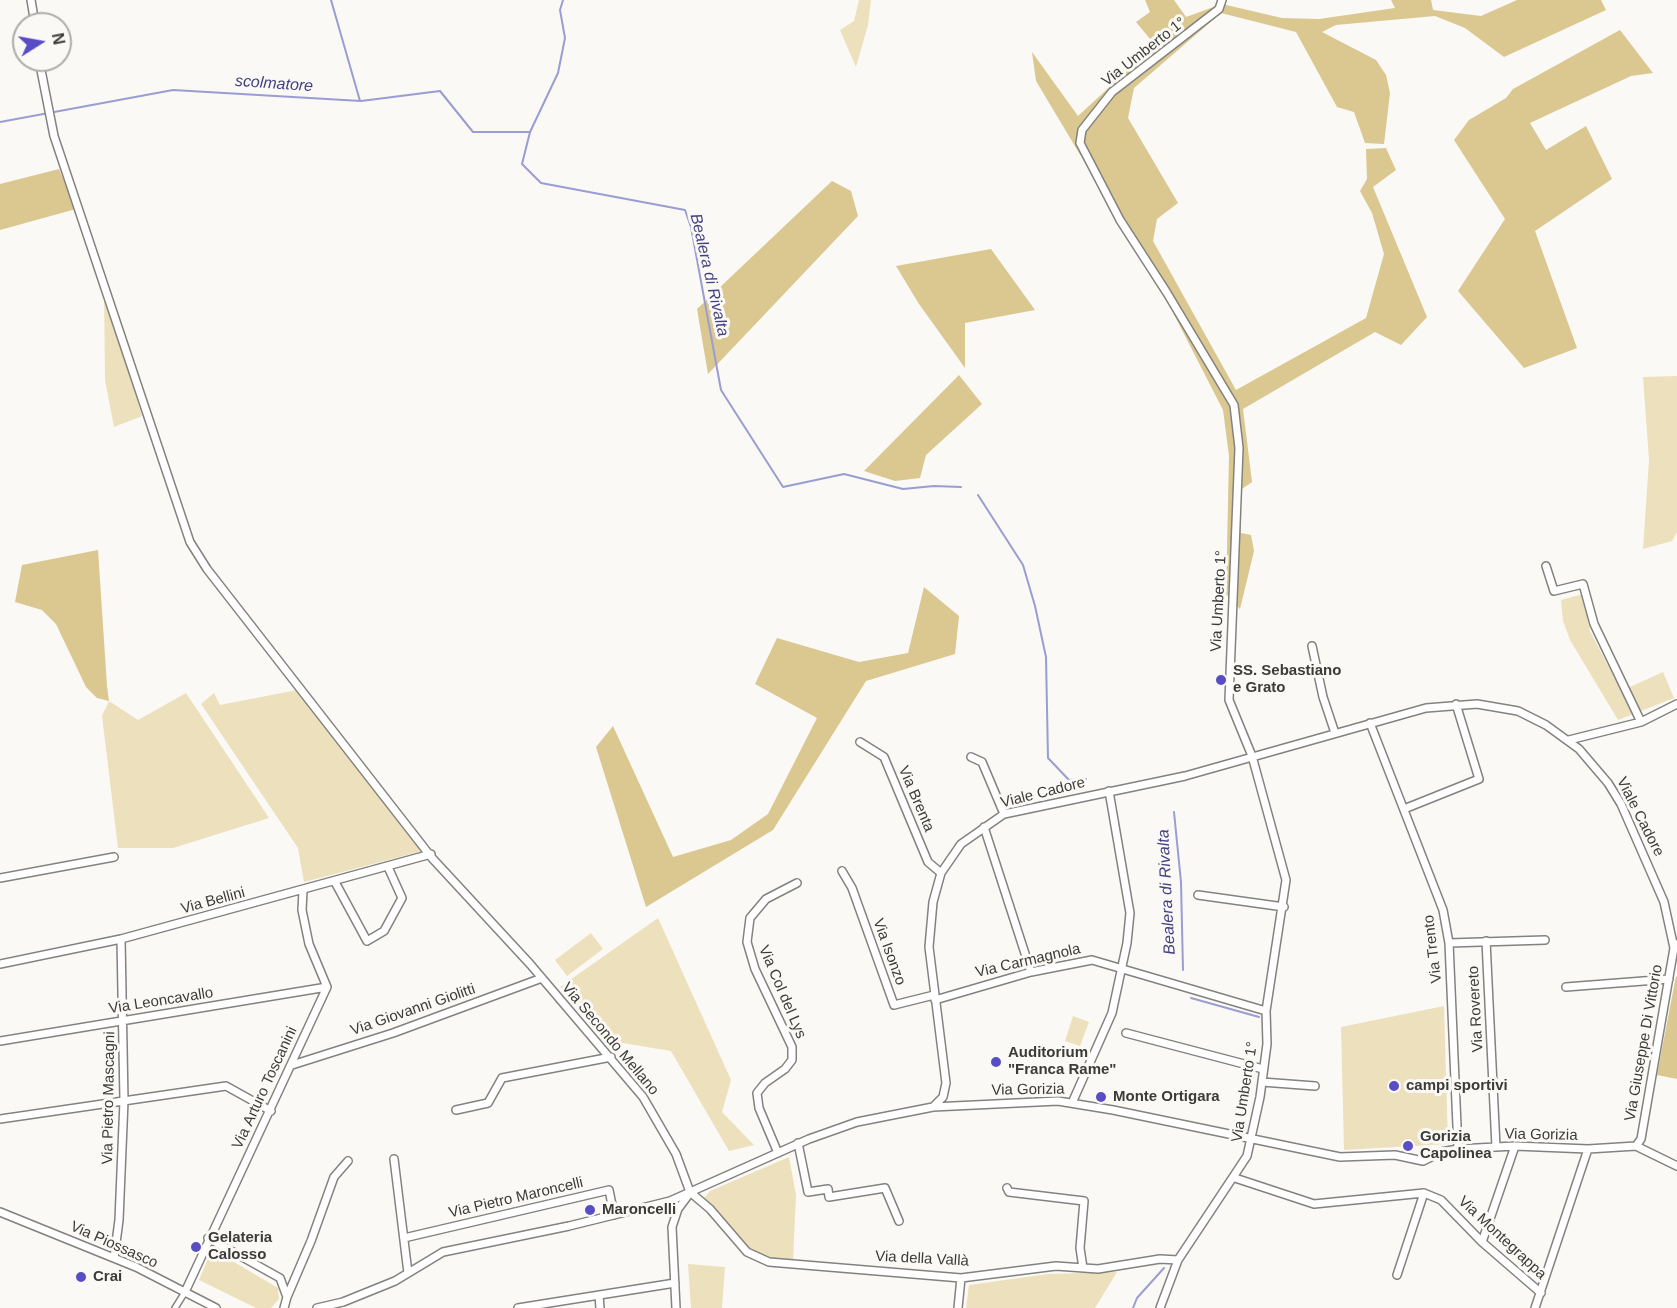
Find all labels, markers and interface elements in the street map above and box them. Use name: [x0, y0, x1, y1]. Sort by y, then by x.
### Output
north arrow: [12, 12, 72, 72]
street label: Via Umberto 1°: [1098, 14, 1190, 90]
text: N: [49, 32, 68, 46]
water label: scolmatore: [234, 72, 314, 96]
water label: Bealera di Rivalta: [686, 212, 732, 338]
street label: Via Umberto 1°: [1207, 550, 1231, 652]
place label: SS. Sebastiano e Grato: [1233, 662, 1341, 697]
marker: SS. Sebastiano e Grato: [1214, 673, 1228, 687]
street label: Via Brenta: [894, 763, 938, 835]
street label: Viale Cadore: [999, 774, 1087, 812]
street label: Viale Cadore: [1612, 774, 1668, 860]
water label: Bealera di Rivalta: [1154, 829, 1180, 955]
street label: Via Bellini: [179, 884, 247, 918]
street label: Via Trento: [1420, 914, 1446, 984]
street label: Via Isonzo: [869, 916, 909, 988]
street label: Via Carmagnola: [974, 940, 1082, 982]
street label: Via Col del Lys: [754, 943, 810, 1041]
street label: Via Giuseppe Di Vittorio: [1621, 963, 1667, 1123]
street label: Via Rovereto: [1465, 965, 1487, 1053]
street label: Via Secondo Mellano: [558, 979, 662, 1099]
street label: Via Giovanni Giolitti: [348, 980, 478, 1040]
street label: Via Leoncavallo: [107, 984, 215, 1018]
street label: Via Arturo Toscanini: [229, 1024, 301, 1152]
street label: Via Pietro Mascagni: [99, 1031, 119, 1165]
street label: Via Umberto 1°: [1228, 1040, 1262, 1144]
place label: Auditorium "Franca Rame": [1008, 1044, 1116, 1079]
marker: Auditorium "Franca Rame": [989, 1055, 1003, 1069]
place label: campi sportivi: [1406, 1077, 1508, 1095]
marker: campi sportivi: [1387, 1079, 1401, 1093]
street label: Via Gorizia: [991, 1080, 1065, 1100]
place label: Monte Ortigara: [1113, 1088, 1220, 1106]
marker: Monte Ortigara: [1094, 1090, 1108, 1104]
street label: Via Gorizia: [1504, 1125, 1578, 1145]
place label: Gorizia Capolinea: [1420, 1128, 1492, 1163]
marker: Gorizia Capolinea: [1401, 1139, 1415, 1153]
street label: Via Pietro Maroncelli: [447, 1174, 585, 1222]
street label: Via Montegrappa: [1454, 1193, 1550, 1283]
place label: Maroncelli: [602, 1201, 676, 1219]
marker: Maroncelli: [583, 1203, 597, 1217]
street label: Via Piossasco: [67, 1218, 161, 1272]
place label: Gelateria Calosso: [208, 1229, 272, 1264]
marker: Gelateria Calosso: [189, 1240, 203, 1254]
street label: Via della Vallà: [875, 1248, 969, 1270]
place label: Crai: [93, 1268, 122, 1286]
marker: Crai: [74, 1270, 88, 1284]

